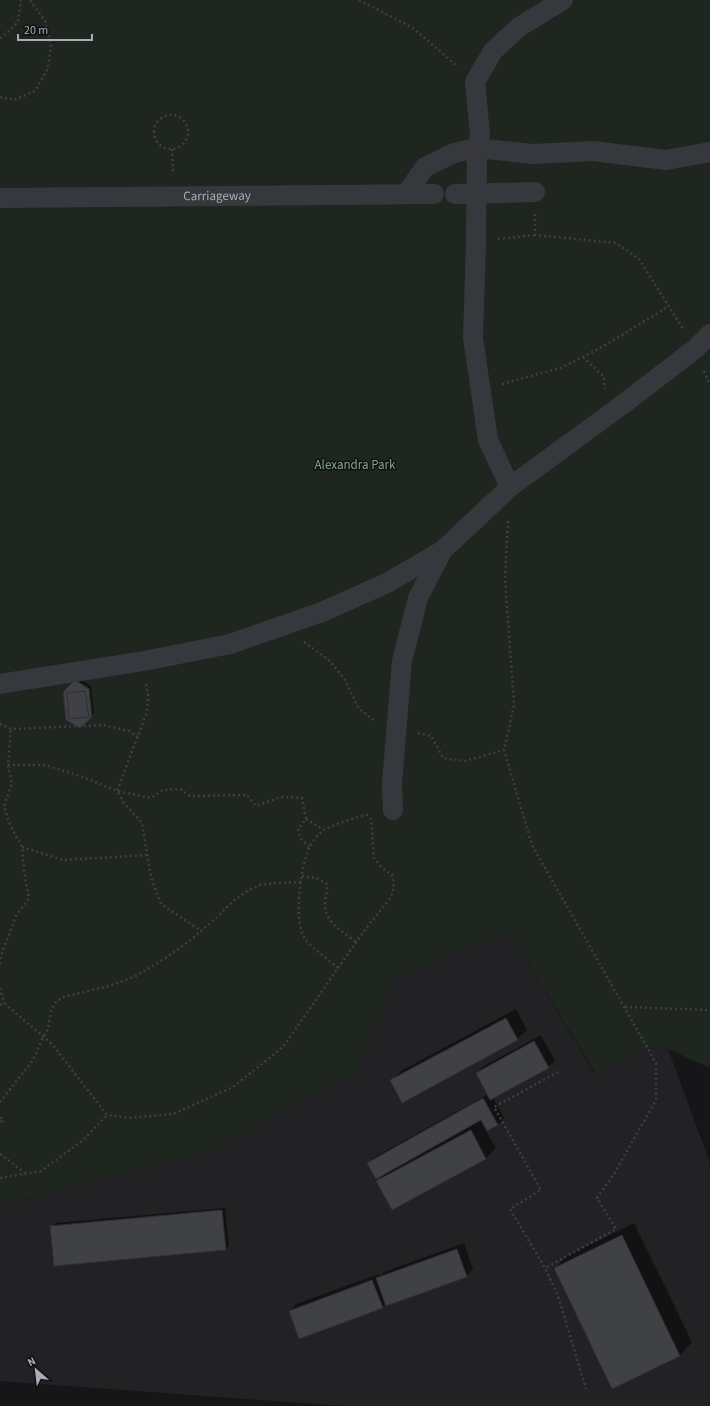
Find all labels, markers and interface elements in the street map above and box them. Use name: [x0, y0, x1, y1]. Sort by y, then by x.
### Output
scale bar: [18, 16, 92, 42]
text: 20 m: [24, 22, 48, 39]
street label: Carriageway: [183, 187, 251, 205]
park label: Alexandra Park: [315, 456, 396, 474]
north arrow: [16, 1350, 56, 1390]
text: N: [25, 1353, 38, 1370]

